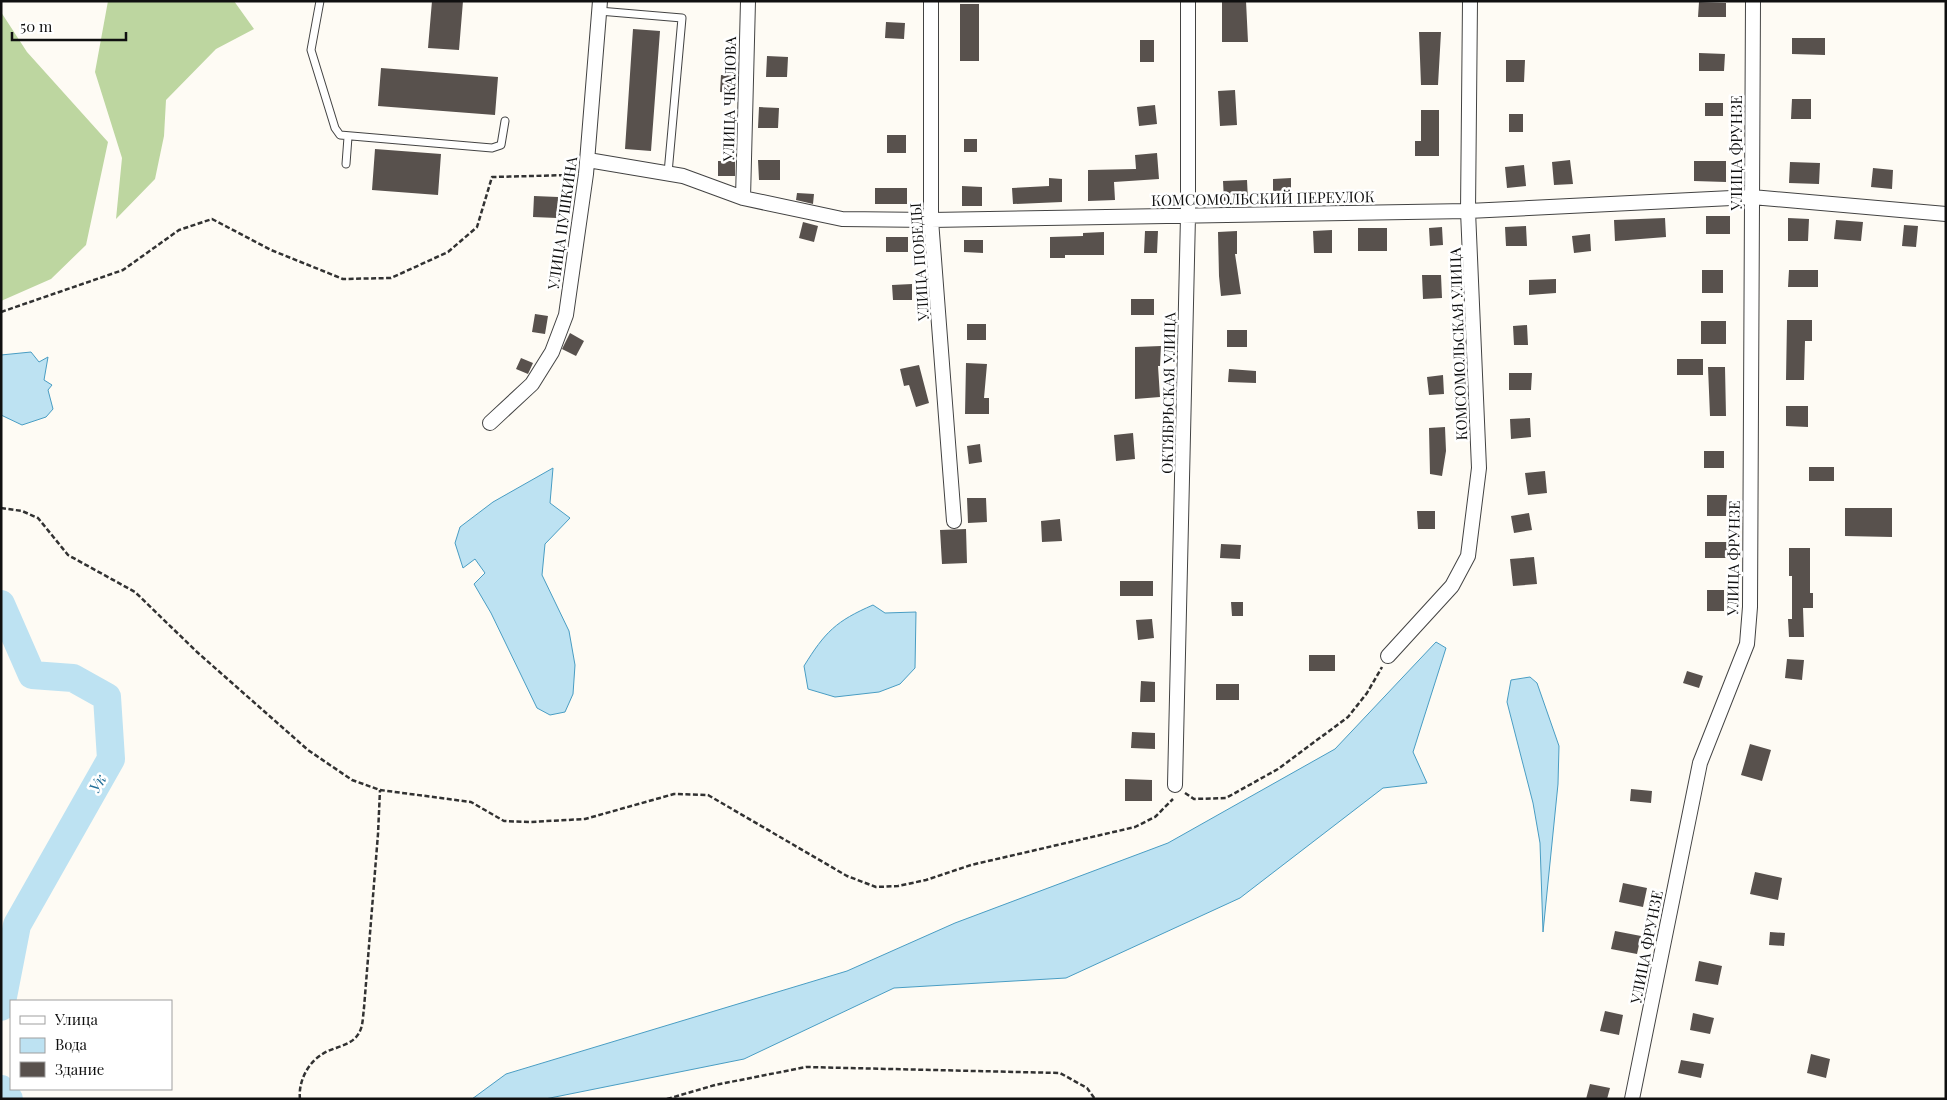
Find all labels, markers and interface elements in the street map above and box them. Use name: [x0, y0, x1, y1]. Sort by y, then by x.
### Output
scale bar: [12, 10, 126, 42]
text: 50 m: [20, 16, 53, 36]
street label: УЛИЦА ЧКАЛОВА: [718, 36, 740, 163]
street label: УЛИЦА ФРУНЗЕ: [1726, 95, 1746, 212]
street label: УЛИЦА ПУШКИНА: [543, 155, 581, 292]
street label: КОМСОМОЛЬСКИЙ ПЕРЕУЛОК: [1151, 186, 1375, 210]
street label: УЛИЦА ПОБЕДЫ: [905, 202, 933, 323]
street label: КОМСОМОЛЬСКАЯ УЛИЦА: [1445, 247, 1471, 441]
street label: ОКТЯБРЬСКАЯ УЛИЦА: [1157, 312, 1179, 474]
street label: УЛИЦА ФРУНЗЕ: [1722, 500, 1744, 617]
water label: Ук: [83, 770, 111, 796]
street label: УЛИЦА ФРУНЗЕ: [1625, 889, 1667, 1006]
legend: [10, 1000, 172, 1090]
text: Улица: [54, 1009, 98, 1029]
text: Вода: [55, 1034, 88, 1054]
text: Здание: [55, 1059, 104, 1079]

